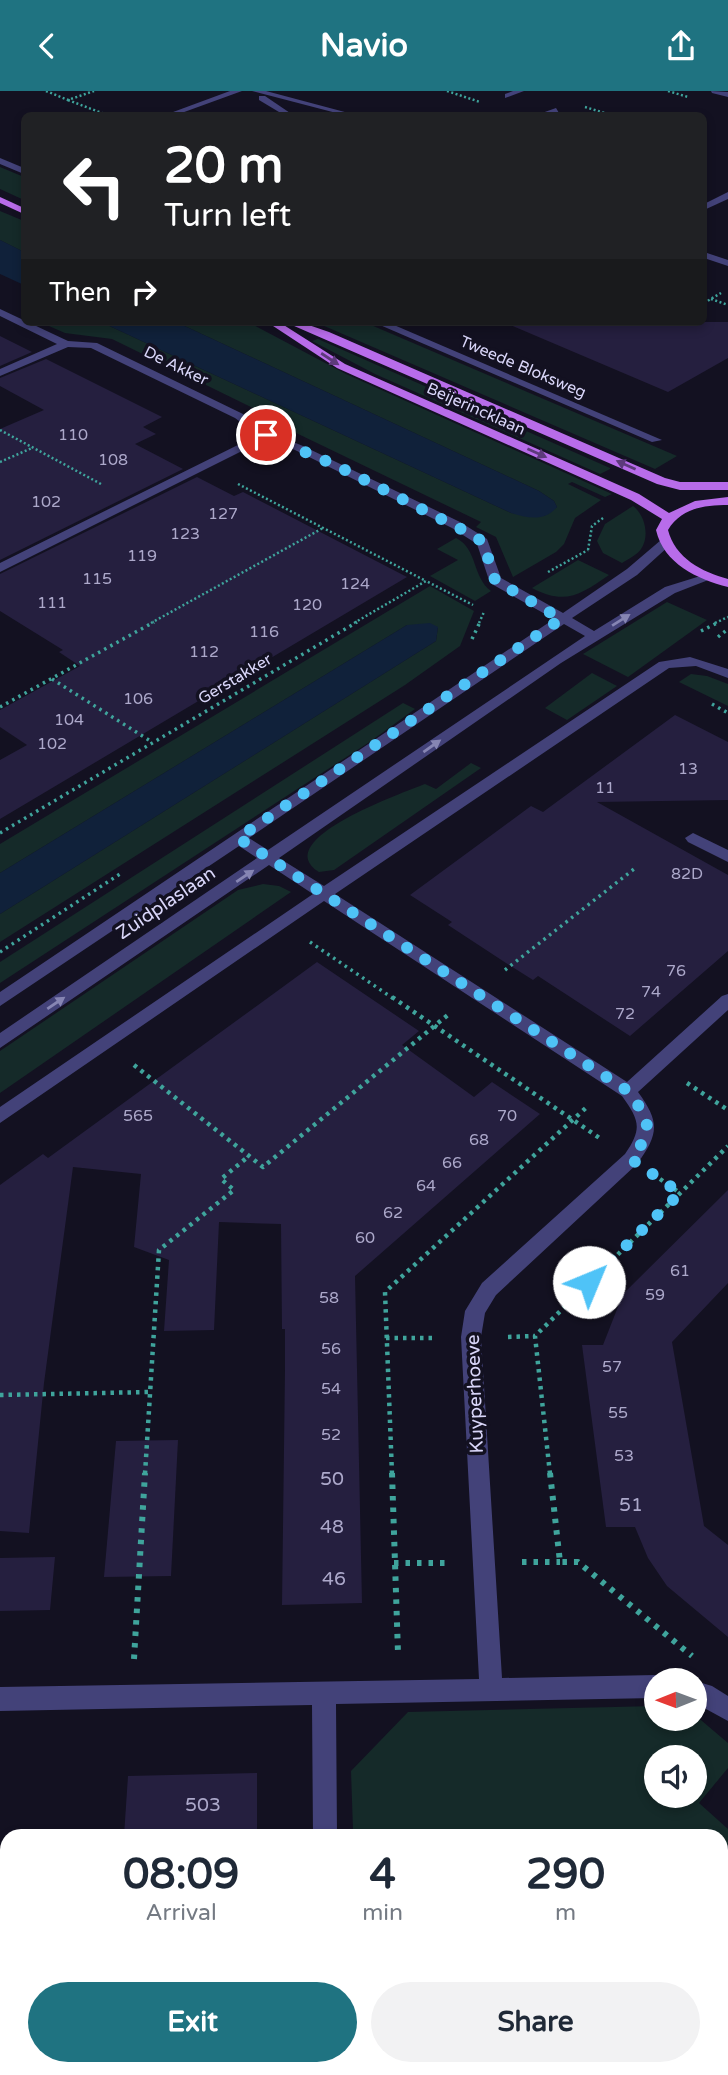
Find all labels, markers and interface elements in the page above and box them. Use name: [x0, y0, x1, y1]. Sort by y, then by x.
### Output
icon: back: [28, 27, 66, 65]
text: Navio: [320, 27, 408, 65]
icon: share: [662, 27, 700, 65]
text: 20 m: [164, 137, 283, 196]
icon: left: [49, 140, 140, 231]
text: Turn left: [164, 197, 291, 235]
icon: right: [125, 273, 163, 311]
text: Then: [49, 277, 111, 308]
street label: Tweede Bloksweg: [457, 331, 589, 403]
street label: De Akker: [140, 342, 212, 391]
one-way arrow: [320, 352, 339, 365]
street label: Beijerincklaan: [424, 378, 528, 440]
pin: [236, 405, 296, 465]
icon: arrive: [247, 416, 285, 454]
house number: 110: [58, 425, 88, 445]
one-way arrow: [526, 448, 547, 459]
house number: 108: [98, 450, 128, 470]
one-way arrow: [615, 460, 636, 471]
house number: 102: [31, 492, 61, 512]
house number: 127: [208, 504, 238, 524]
house number: 123: [170, 524, 200, 544]
house number: 119: [127, 546, 157, 566]
house number: 115: [82, 569, 112, 589]
house number: 124: [340, 574, 370, 594]
house number: 111: [37, 593, 67, 613]
house number: 120: [292, 595, 322, 615]
one-way arrow: [611, 613, 630, 626]
house number: 116: [249, 622, 279, 642]
house number: 112: [189, 642, 219, 662]
street label: Gerstakker: [194, 649, 276, 709]
house number: 106: [123, 689, 153, 709]
house number: 104: [54, 710, 84, 730]
house number: 102: [37, 734, 67, 754]
one-way arrow: [423, 739, 441, 753]
house number: 13: [678, 759, 698, 779]
house number: 11: [595, 778, 615, 798]
street label: Zuidplaslaan: [112, 862, 220, 944]
house number: 82D: [671, 864, 703, 884]
one-way arrow: [235, 869, 255, 882]
house number: 76: [666, 961, 686, 981]
house number: 74: [641, 982, 661, 1002]
one-way arrow: [47, 997, 66, 1010]
house number: 72: [615, 1004, 635, 1024]
house number: 565: [123, 1106, 153, 1126]
house number: 70: [497, 1106, 517, 1126]
house number: 68: [469, 1130, 489, 1150]
house number: 66: [442, 1153, 462, 1173]
house number: 64: [416, 1176, 436, 1196]
house number: 62: [383, 1203, 403, 1223]
house number: 60: [355, 1228, 375, 1248]
position arrow: [552, 1245, 626, 1319]
house number: 61: [670, 1261, 690, 1281]
house number: 59: [645, 1285, 665, 1305]
house number: 58: [319, 1288, 339, 1308]
street label: Kuyperhoeve: [462, 1334, 488, 1454]
house number: 56: [321, 1339, 341, 1359]
house number: 57: [602, 1357, 622, 1377]
house number: 54: [321, 1379, 341, 1399]
house number: 55: [608, 1403, 628, 1423]
house number: 52: [321, 1425, 341, 1445]
house number: 53: [614, 1446, 634, 1466]
house number: 50: [320, 1468, 344, 1490]
house number: 51: [619, 1494, 643, 1516]
house number: 48: [320, 1516, 344, 1538]
house number: 46: [322, 1568, 346, 1590]
north arrow: [644, 1668, 707, 1731]
map controls: [644, 1668, 707, 1808]
button: sound: [644, 1745, 707, 1808]
house number: 503: [185, 1794, 221, 1816]
text: 08:09: [123, 1849, 239, 1900]
text: 4: [369, 1849, 396, 1900]
text: 290: [526, 1849, 605, 1900]
text: Arrival: [146, 1899, 217, 1927]
text: min: [362, 1899, 403, 1927]
text: m: [555, 1899, 576, 1927]
button: Exit: [28, 1982, 357, 2062]
button: Share: [371, 1982, 700, 2062]

